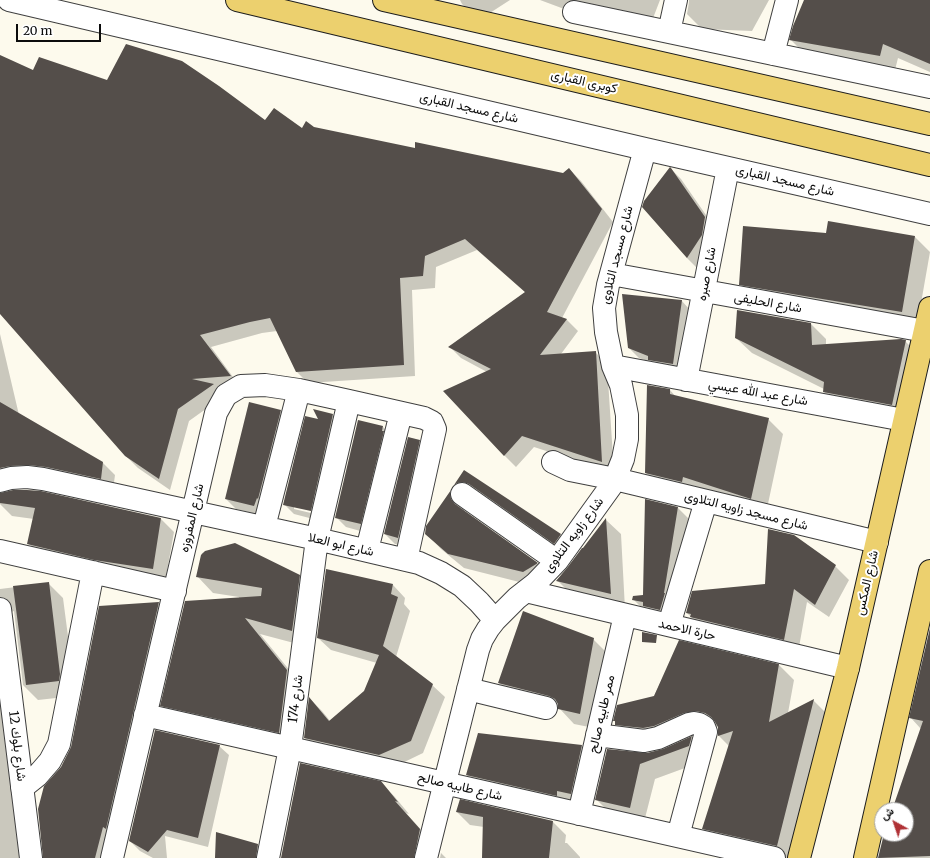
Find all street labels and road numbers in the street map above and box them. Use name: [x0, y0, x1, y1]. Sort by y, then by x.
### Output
street label: كوبرى القبارى: [549, 67, 619, 97]
street label: شارع مسجد القبارى: [418, 89, 520, 127]
street label: شارع مسجد القبارى: [734, 162, 836, 200]
street label: شارع مسجد التلاوى: [597, 204, 637, 306]
street label: شارع صبره: [694, 246, 720, 302]
street label: شارع الحليفى: [733, 289, 803, 317]
street label: شارع عبد الله عيسي: [707, 377, 809, 409]
street label: شارع المفروزه: [177, 482, 207, 554]
street label: شارع مسجد زاويه التلاوى: [683, 488, 809, 534]
street label: شارع زاويه التلاوى: [541, 494, 607, 576]
street label: شارع ابو العلا: [307, 530, 375, 560]
street label: شارع المكس: [852, 549, 882, 617]
street label: حارة الاحمد: [657, 616, 717, 644]
street label: ممر طابيه صالح: [585, 673, 619, 755]
street label: شارع 174: [285, 674, 307, 724]
street label: شارع بلوك 12: [5, 710, 29, 782]
street label: شارع طابيه صالح: [416, 770, 504, 804]

